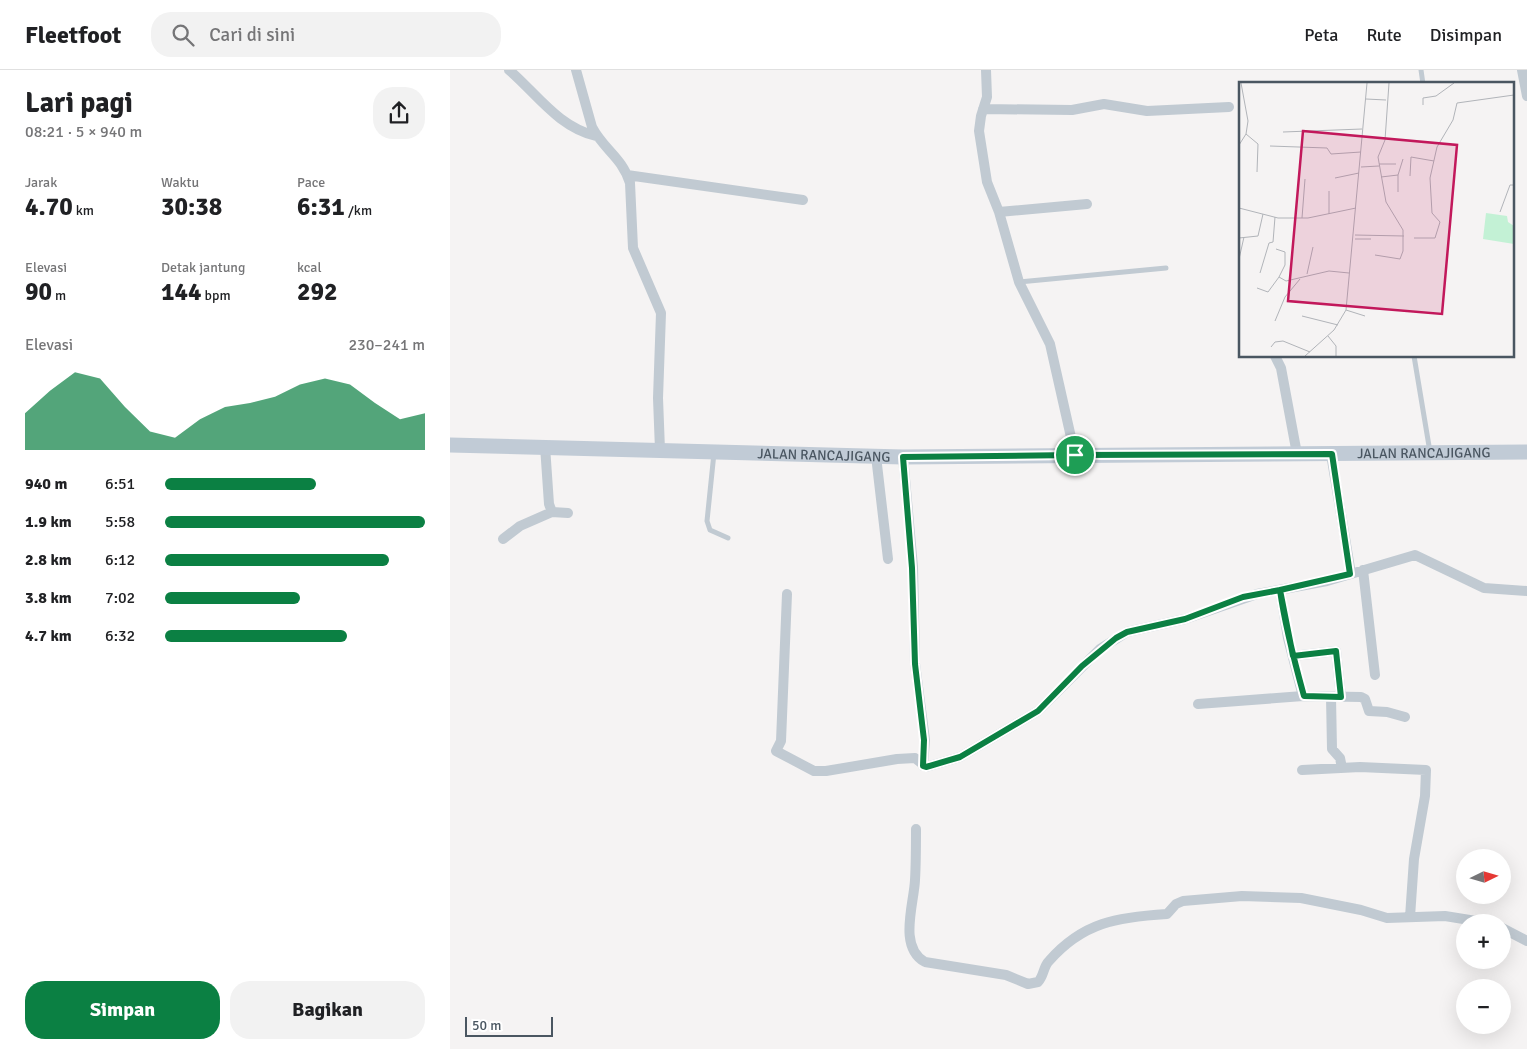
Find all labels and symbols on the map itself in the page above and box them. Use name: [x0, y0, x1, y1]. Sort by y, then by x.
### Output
inset map: [1239, 82, 1514, 358]
pin: [1054, 434, 1096, 476]
street label: JALAN RANCAJIGANG: [1357, 444, 1491, 462]
street label: JALAN RANCAJIGANG: [757, 445, 891, 466]
north arrow: [1456, 849, 1511, 904]
scale bar: [465, 1014, 552, 1037]

